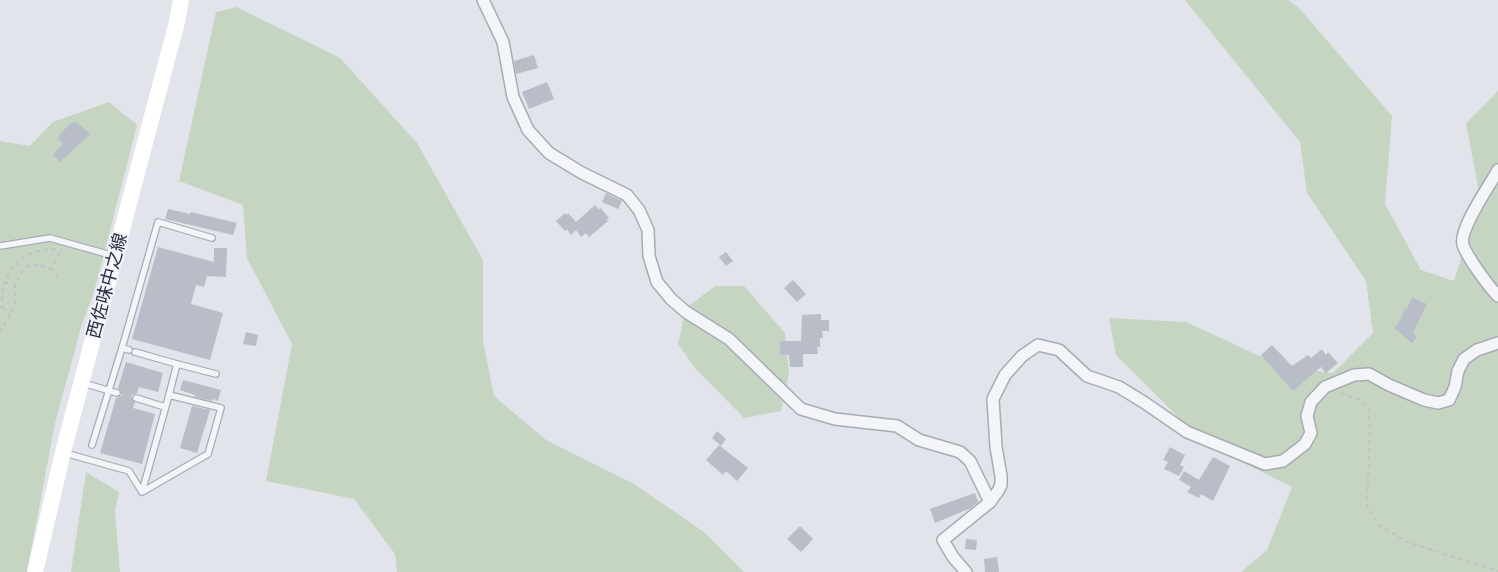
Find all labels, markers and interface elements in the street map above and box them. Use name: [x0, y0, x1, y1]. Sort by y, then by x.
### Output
street label: 西佐味中之線: [83, 231, 131, 340]

